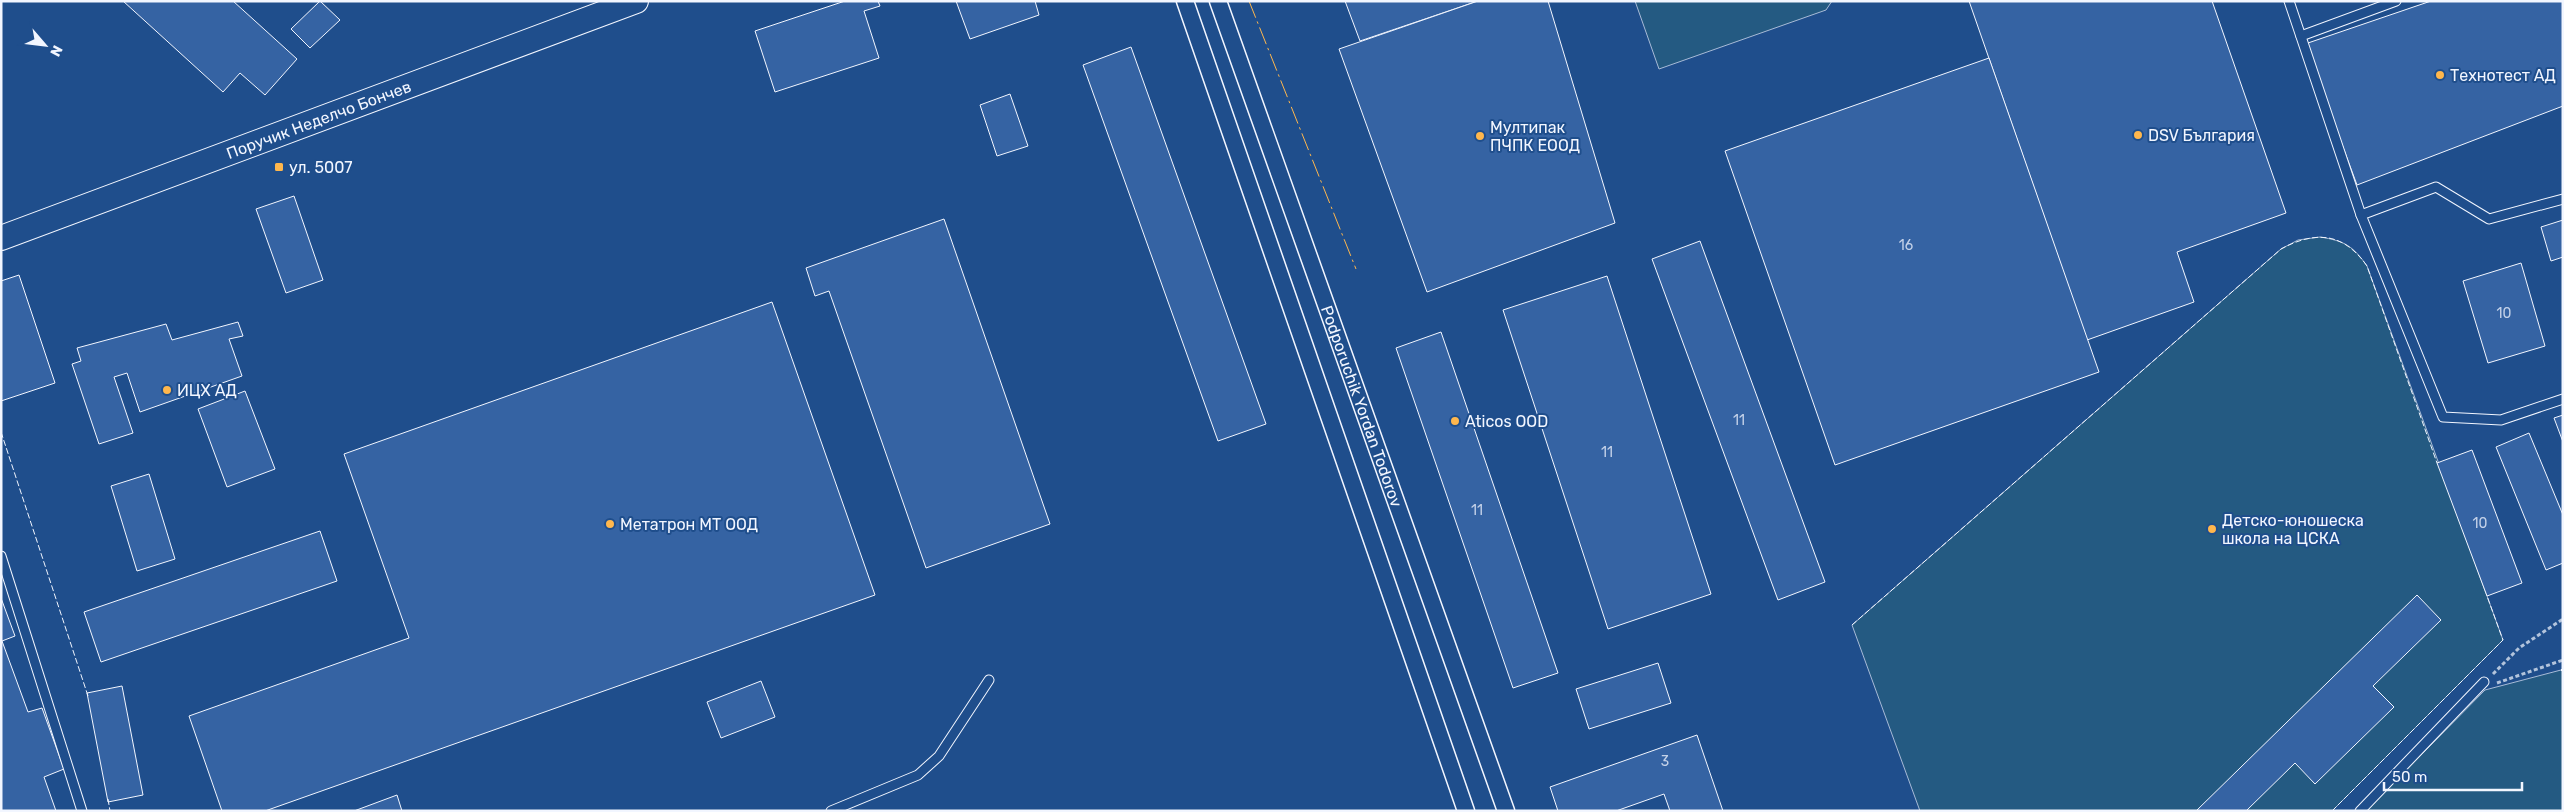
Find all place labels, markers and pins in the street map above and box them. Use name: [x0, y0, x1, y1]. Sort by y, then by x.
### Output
place label: Технотест АД: [2450, 66, 2556, 85]
marker: Технотест АД: [2434, 69, 2446, 81]
place label: Мултипак ПЧПК ЕООД: [1490, 118, 1580, 155]
place label: DSV България: [2148, 126, 2255, 145]
marker: DSV България: [2132, 129, 2144, 141]
marker: Мултипак ПЧПК ЕООД: [1474, 130, 1486, 142]
place label: ул. 5007: [289, 158, 353, 177]
marker: ул. 5007: [273, 161, 285, 173]
place label: ИЦХ АД: [177, 381, 237, 400]
marker: ИЦХ АД: [161, 384, 173, 396]
place label: Aticos OOD: [1465, 412, 1548, 431]
marker: Aticos OOD: [1449, 415, 1461, 427]
place label: Детско-юношеска школа на ЦСКА: [2222, 511, 2364, 548]
place label: Метатрон МТ ООД: [620, 515, 758, 534]
marker: Метатрон МТ ООД: [604, 518, 616, 530]
marker: Детско-юношеска школа на ЦСКА: [2206, 523, 2218, 535]

